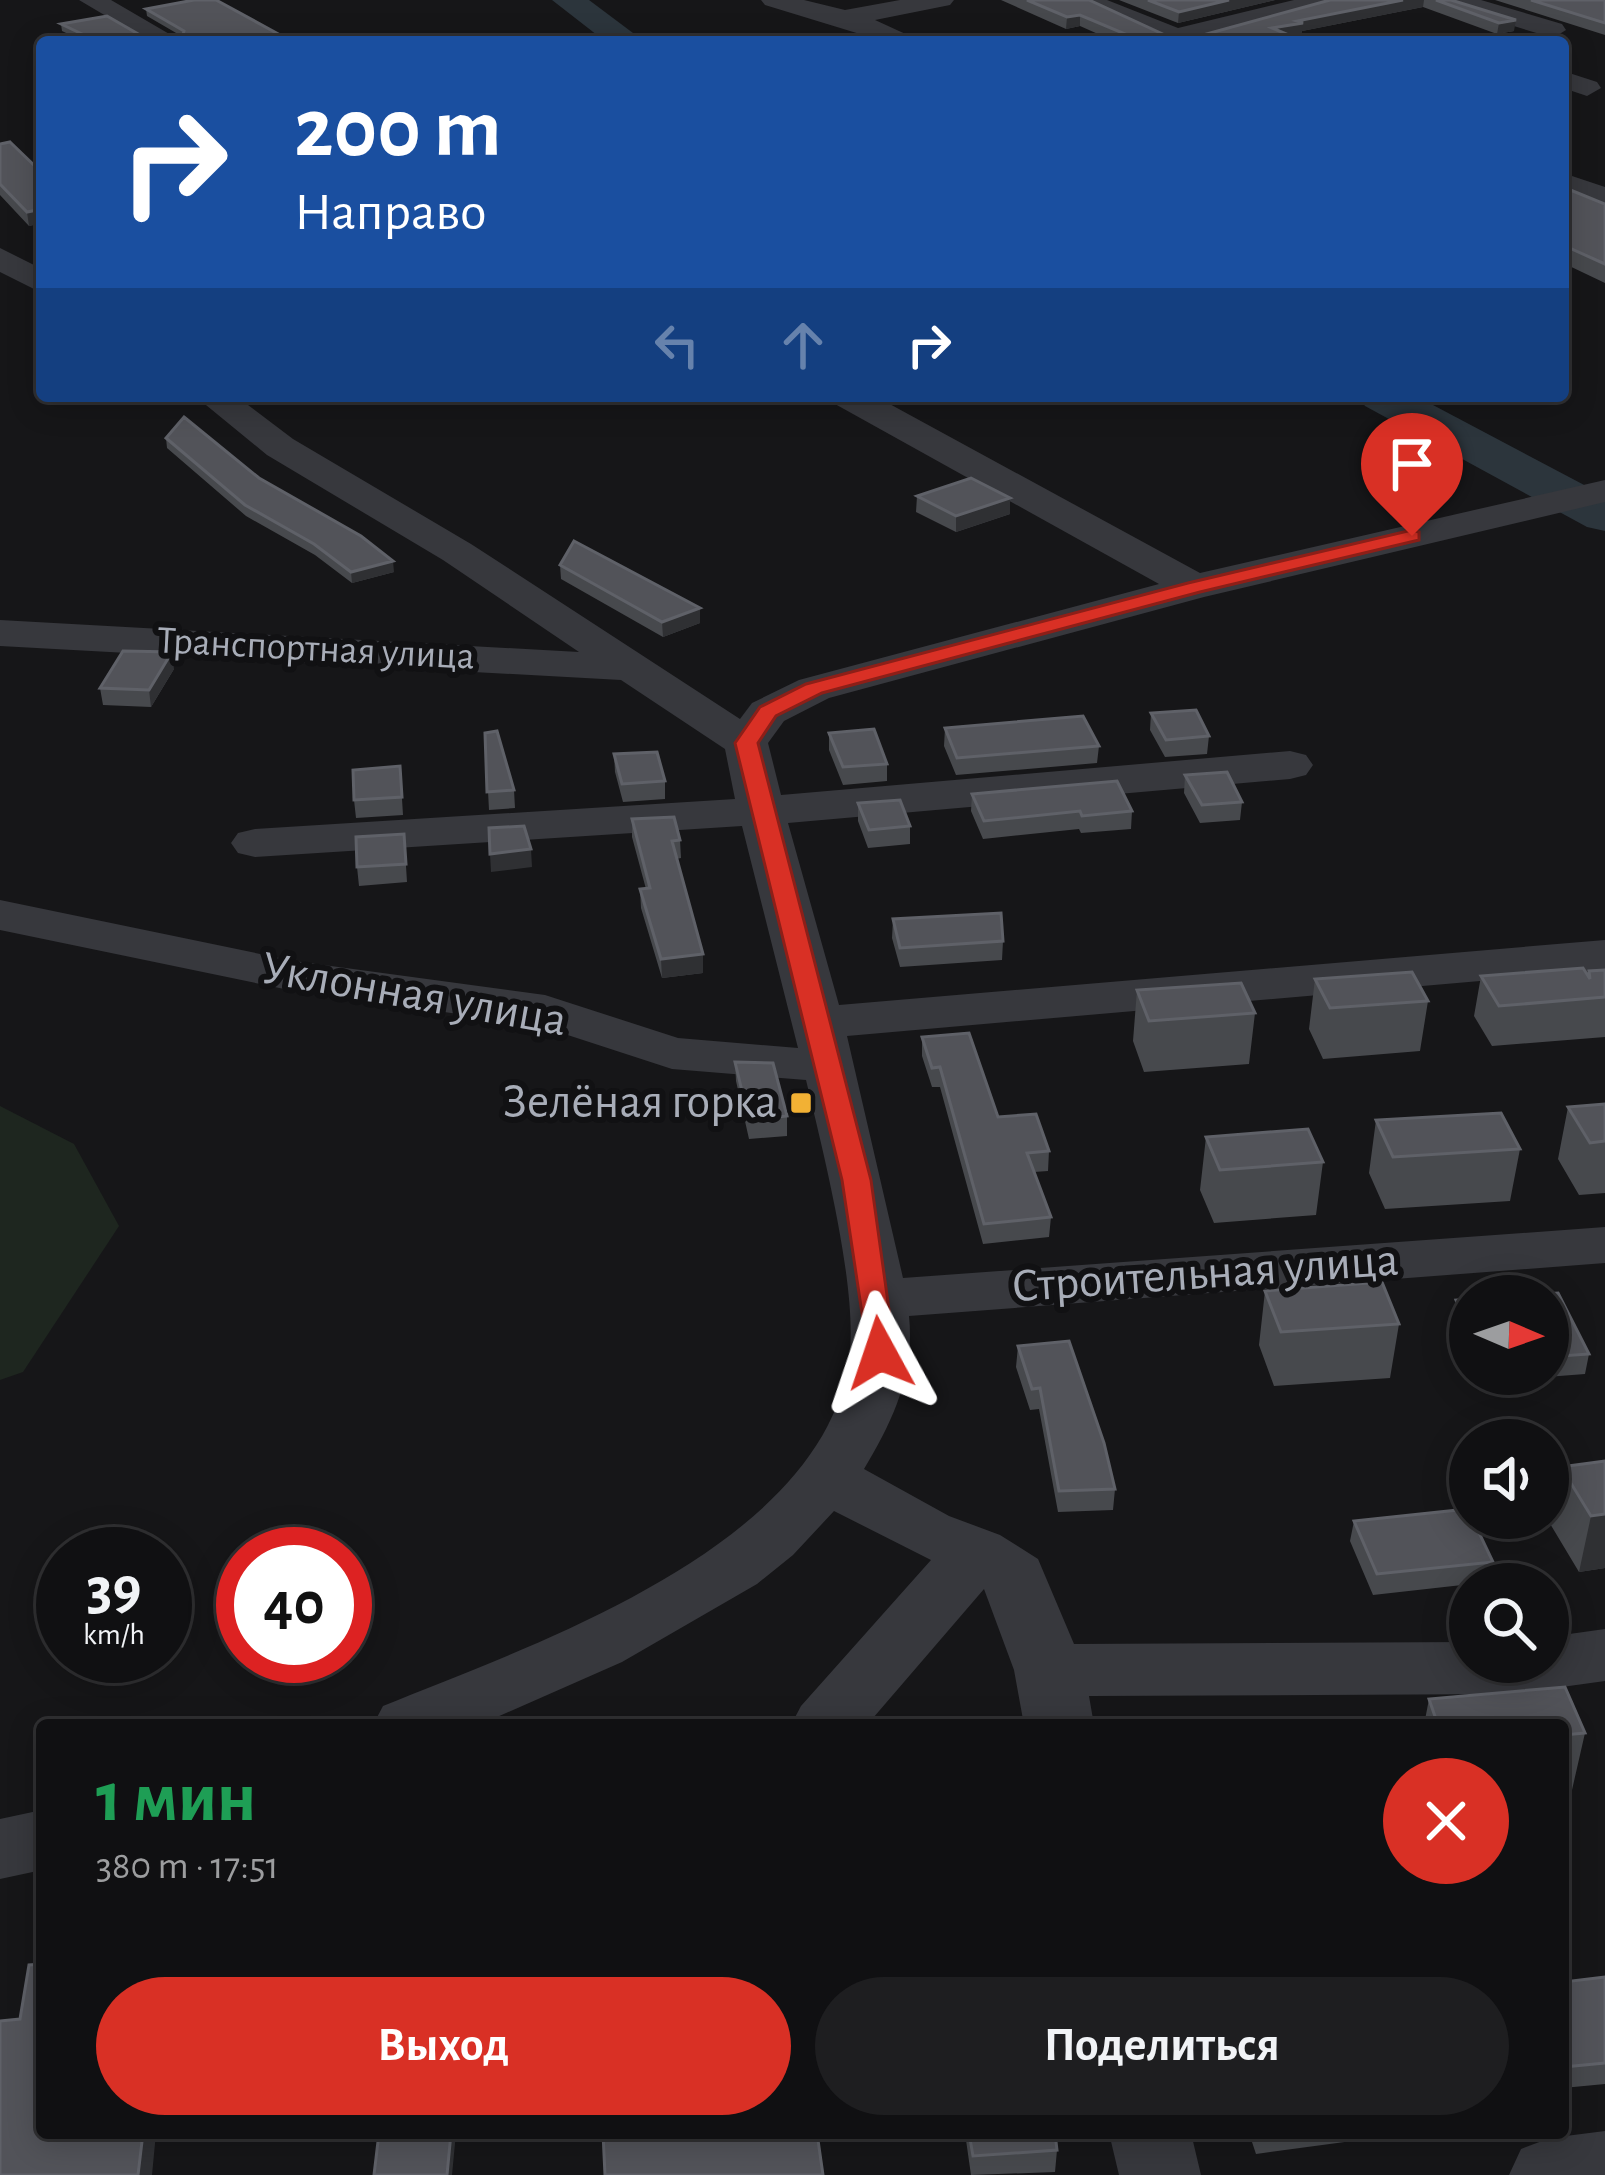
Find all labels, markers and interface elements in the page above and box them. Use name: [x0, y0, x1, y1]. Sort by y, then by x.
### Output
icon: right: [96, 84, 252, 240]
text: 200 m: [294, 88, 502, 172]
text: Направо: [294, 186, 486, 240]
icon: left: [644, 312, 710, 378]
icon: ahead: [770, 312, 836, 378]
icon: right: [896, 312, 962, 378]
pin: [1361, 413, 1463, 536]
icon: arrive: [1379, 431, 1445, 497]
street label: Транспортная улица: [156, 621, 476, 677]
street label: Уклонная улица: [258, 945, 570, 1045]
place label: Зелёная горка: [503, 1079, 777, 1127]
marker: Зелёная горка: [788, 1090, 814, 1116]
street label: Строительная улица: [1010, 1237, 1400, 1311]
north arrow: [1449, 1275, 1569, 1395]
map controls: [1449, 1275, 1569, 1683]
position arrow: [817, 1290, 943, 1416]
button: sound: [1449, 1419, 1569, 1539]
speed limit sign: 40: [216, 1527, 372, 1683]
text: 39: [87, 1560, 141, 1620]
button: search: [1449, 1563, 1569, 1683]
text: km/h: [83, 1620, 145, 1650]
button: close: [1383, 1758, 1509, 1884]
text: 1 мин: [96, 1762, 257, 1834]
text: 380 m · 17:51: [96, 1847, 279, 1886]
button: Выход: [96, 1977, 791, 2115]
button: Поделиться: [815, 1977, 1509, 2115]

